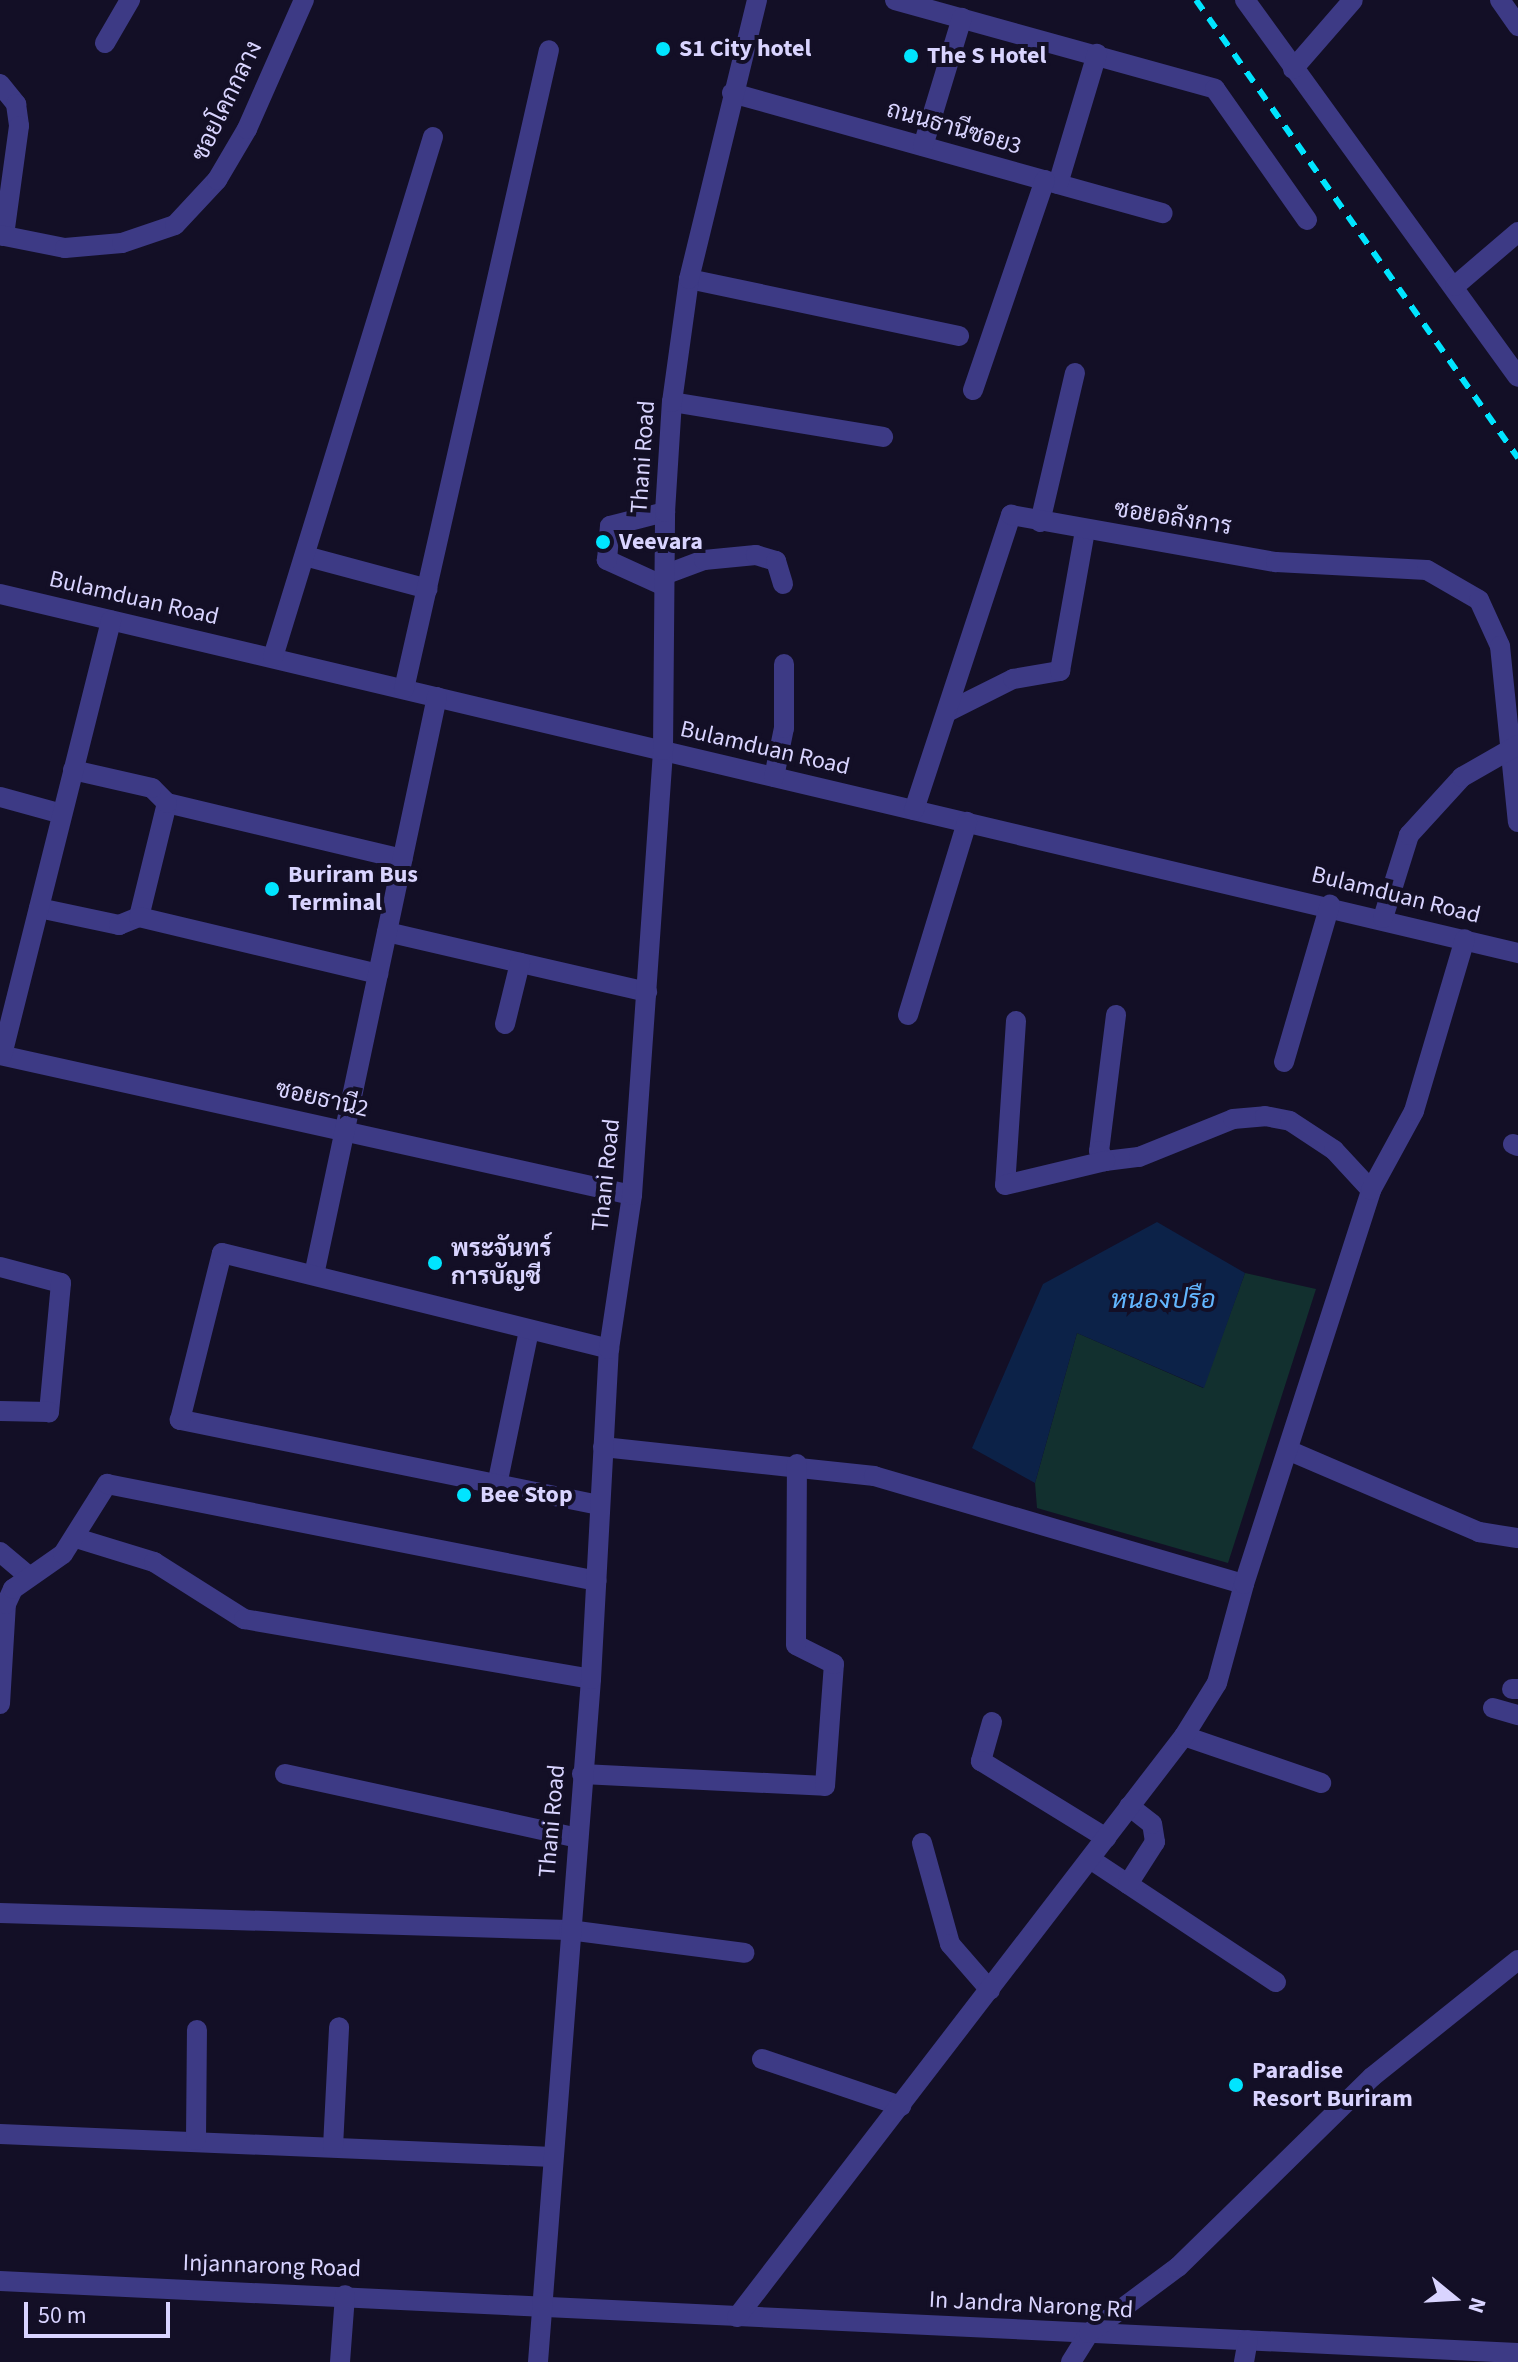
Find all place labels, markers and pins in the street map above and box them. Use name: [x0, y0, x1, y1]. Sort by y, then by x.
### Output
place label: S1 City hotel: [679, 35, 811, 63]
marker: S1 City hotel: [654, 40, 672, 58]
place label: The S Hotel: [927, 42, 1046, 70]
marker: The S Hotel: [902, 47, 920, 65]
place label: Veevara: [619, 528, 703, 556]
marker: Veevara: [594, 533, 612, 551]
place label: Buriram Bus Terminal: [288, 861, 418, 917]
marker: Buriram Bus Terminal: [263, 880, 281, 898]
place label: พระจันทร์ การบัญชี: [451, 1235, 551, 1291]
marker: พระจันทร์ การบัญชี: [426, 1254, 444, 1272]
place label: Bee Stop: [480, 1481, 573, 1509]
marker: Bee Stop: [455, 1486, 473, 1504]
place label: Paradise Resort Buriram: [1252, 2057, 1413, 2113]
marker: Paradise Resort Buriram: [1227, 2076, 1245, 2094]

